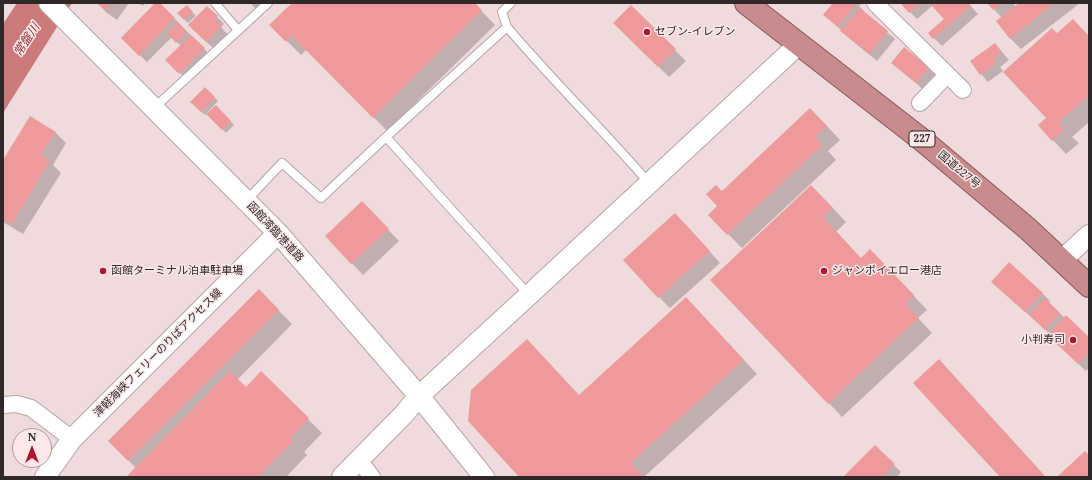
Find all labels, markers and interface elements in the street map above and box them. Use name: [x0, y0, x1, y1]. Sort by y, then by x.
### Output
water label: 常盤川: [11, 21, 43, 59]
place label: セブン-イレブン: [655, 25, 735, 39]
marker: セブン-イレブン: [642, 27, 652, 37]
road number: 227: [909, 131, 935, 147]
street label: 国道227号: [935, 148, 983, 192]
street label: 函館湾臨港道路: [244, 199, 306, 265]
place label: 函館ターミナル泊車駐車場: [111, 264, 243, 278]
place label: ジャンボイエロー港店: [832, 264, 942, 278]
marker: 函館ターミナル泊車駐車場: [98, 266, 108, 276]
marker: ジャンボイエロー港店: [819, 266, 829, 276]
street label: 津軽海峡フェリーのりばアクセス線: [91, 286, 225, 420]
place label: 小判寿司: [1021, 333, 1065, 347]
marker: 小判寿司: [1068, 335, 1078, 345]
north arrow: [12, 428, 52, 468]
text: N: [28, 429, 36, 444]

